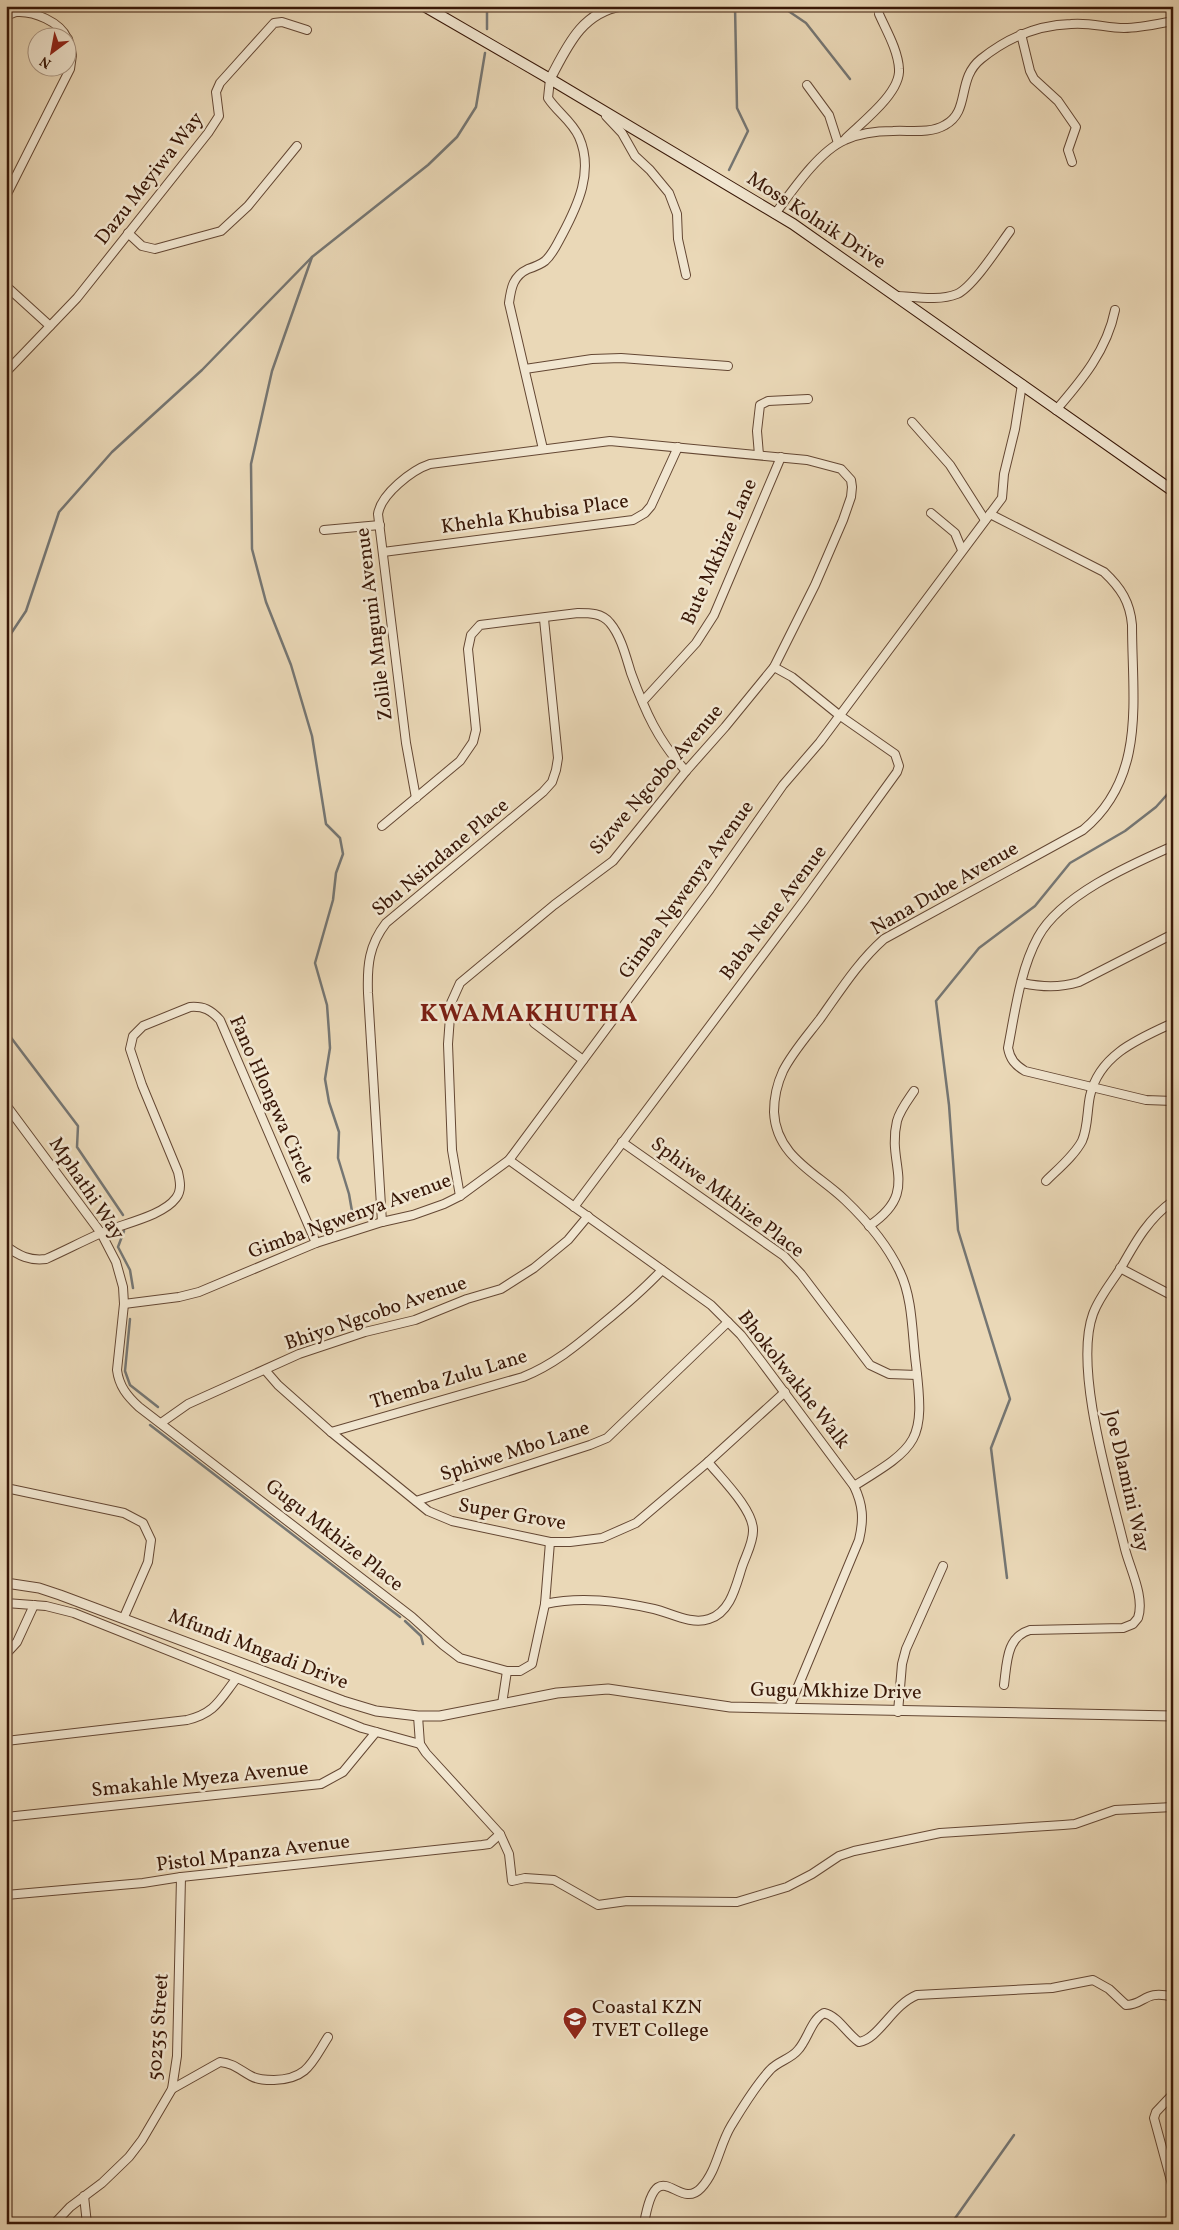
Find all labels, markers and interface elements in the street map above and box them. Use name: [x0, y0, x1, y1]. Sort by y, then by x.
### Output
north arrow: [28, 28, 78, 78]
text: N: [37, 51, 55, 73]
street label: Dazu Meyiwa Way: [89, 106, 211, 251]
street label: Moss Kolnik Drive: [741, 165, 891, 277]
street label: Bute Mkhize Lane: [675, 474, 765, 630]
street label: Khehla Khubisa Place: [439, 488, 631, 542]
street label: Zolile Mnguni Avenue: [349, 526, 401, 722]
street label: Sizwe Ngcobo Avenue: [584, 699, 730, 861]
street label: Sbu Nsindane Place: [366, 792, 516, 924]
street label: Gimba Ngwenya Avenue: [613, 795, 761, 985]
street label: Nana Dube Avenue: [866, 835, 1024, 943]
street label: Baba Nene Avenue: [714, 840, 834, 986]
district label: KWAMAKHUTHA: [420, 997, 638, 1032]
street label: Fano Hlongwa Circle: [221, 1011, 321, 1189]
street label: Sphiwe Mkhize Place: [644, 1131, 810, 1265]
street label: Mphathi Way: [41, 1132, 131, 1246]
street label: Gimba Ngwenya Avenue: [244, 1167, 456, 1267]
street label: Bhiyo Ngcobo Avenue: [281, 1270, 471, 1358]
street label: Bhokolwakhe Walk: [730, 1305, 856, 1455]
street label: Themba Zulu Lane: [367, 1343, 531, 1417]
street label: Joe Dlamini Way: [1096, 1407, 1156, 1555]
street label: Sphiwe Mbo Lane: [437, 1415, 593, 1489]
street label: Gugu Mkhize Place: [259, 1473, 409, 1599]
street label: Super Grove: [456, 1492, 568, 1538]
street label: Mfundi Mngadi Drive: [164, 1603, 352, 1697]
street label: Gugu Mkhize Drive: [750, 1677, 922, 1707]
street label: Smakahle Myeza Avenue: [90, 1755, 310, 1805]
street label: Pistol Mpanza Avenue: [155, 1828, 351, 1880]
street label: 50235 Street: [141, 1972, 177, 2082]
place label: Coastal KZN TVET College: [592, 1994, 709, 2045]
school or university icon: Coastal KZN TVET College: [562, 2006, 588, 2040]

